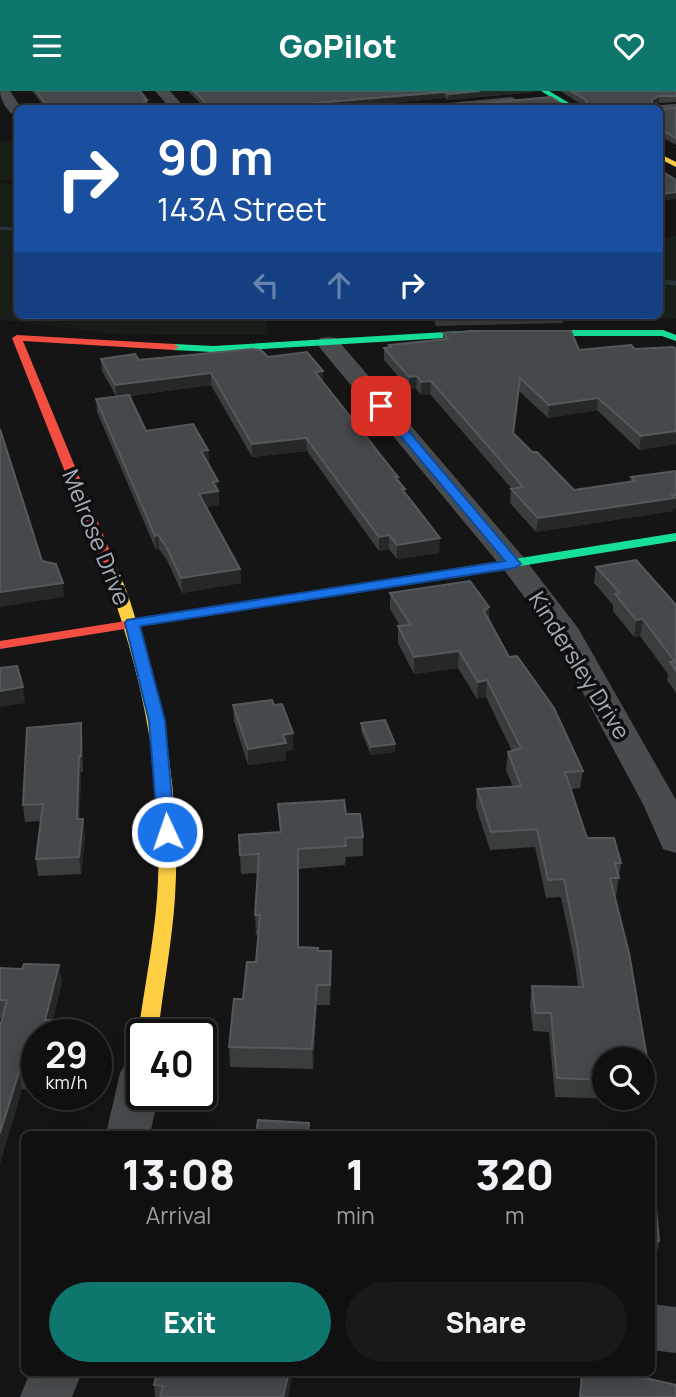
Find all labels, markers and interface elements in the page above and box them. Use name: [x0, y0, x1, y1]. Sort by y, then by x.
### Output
text: GoPilot: [279, 24, 397, 68]
icon: menu: [28, 27, 66, 65]
icon: heart: [610, 27, 648, 65]
text: 90 m: [157, 123, 274, 190]
icon: right: [42, 133, 133, 224]
text: 143A Street: [157, 187, 327, 231]
icon: left: [247, 266, 285, 304]
icon: ahead: [320, 266, 358, 304]
icon: right: [393, 266, 431, 304]
pin: [351, 376, 411, 436]
icon: arrive: [362, 387, 400, 425]
street label: Melrose Drive: [55, 464, 139, 610]
street label: Kindersley Drive: [522, 585, 638, 745]
position arrow: [130, 795, 204, 869]
speed limit sign: 40: [126, 1019, 217, 1110]
text: 29: [45, 1031, 88, 1079]
map controls: [592, 1047, 655, 1110]
button: search: [592, 1047, 655, 1110]
text: km/h: [46, 1070, 87, 1094]
text: 13:08: [122, 1145, 235, 1203]
text: 1: [346, 1145, 365, 1203]
text: 320: [476, 1145, 554, 1203]
text: Arrival: [146, 1199, 211, 1231]
text: min: [336, 1199, 375, 1231]
text: m: [505, 1199, 525, 1231]
button: Exit: [49, 1282, 331, 1362]
button: Share: [345, 1282, 627, 1362]

